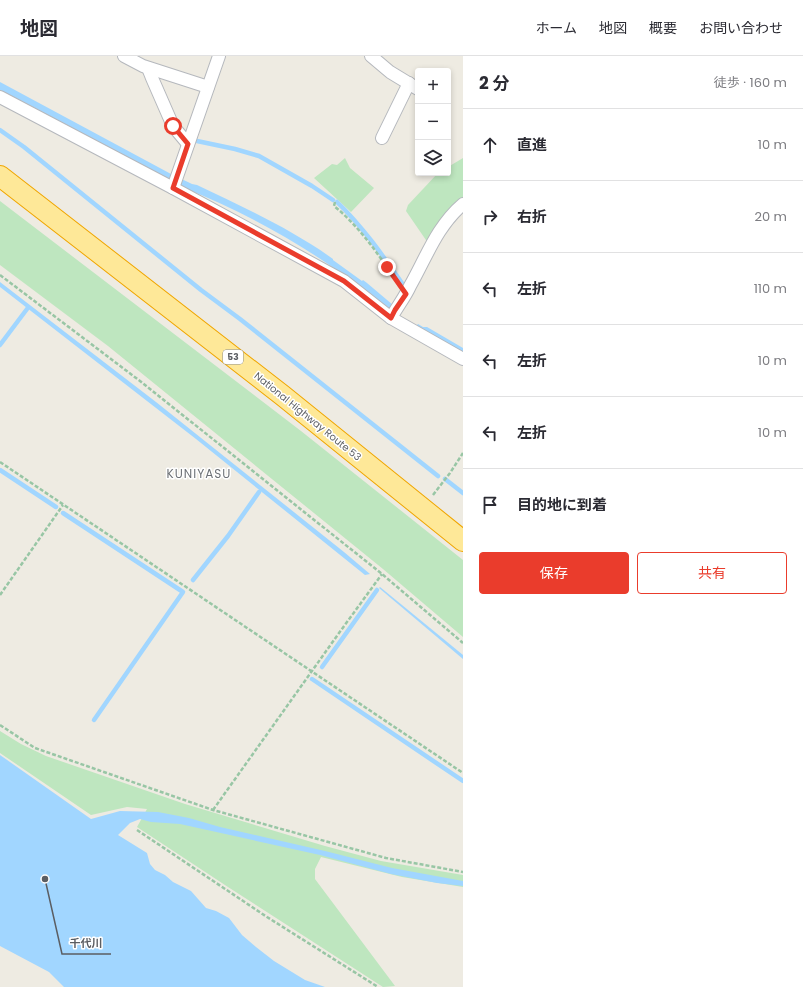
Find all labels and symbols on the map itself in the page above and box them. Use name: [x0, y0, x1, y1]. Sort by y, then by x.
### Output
route start: [164, 117, 182, 135]
route end: [378, 258, 396, 276]
road number: 53: [223, 350, 243, 364]
street label: National Highway Route 53: [251, 368, 365, 464]
district label: KUNIYASU: [167, 465, 231, 482]
callout: 千代川: [62, 931, 111, 954]
text: 千代川: [70, 935, 103, 951]

